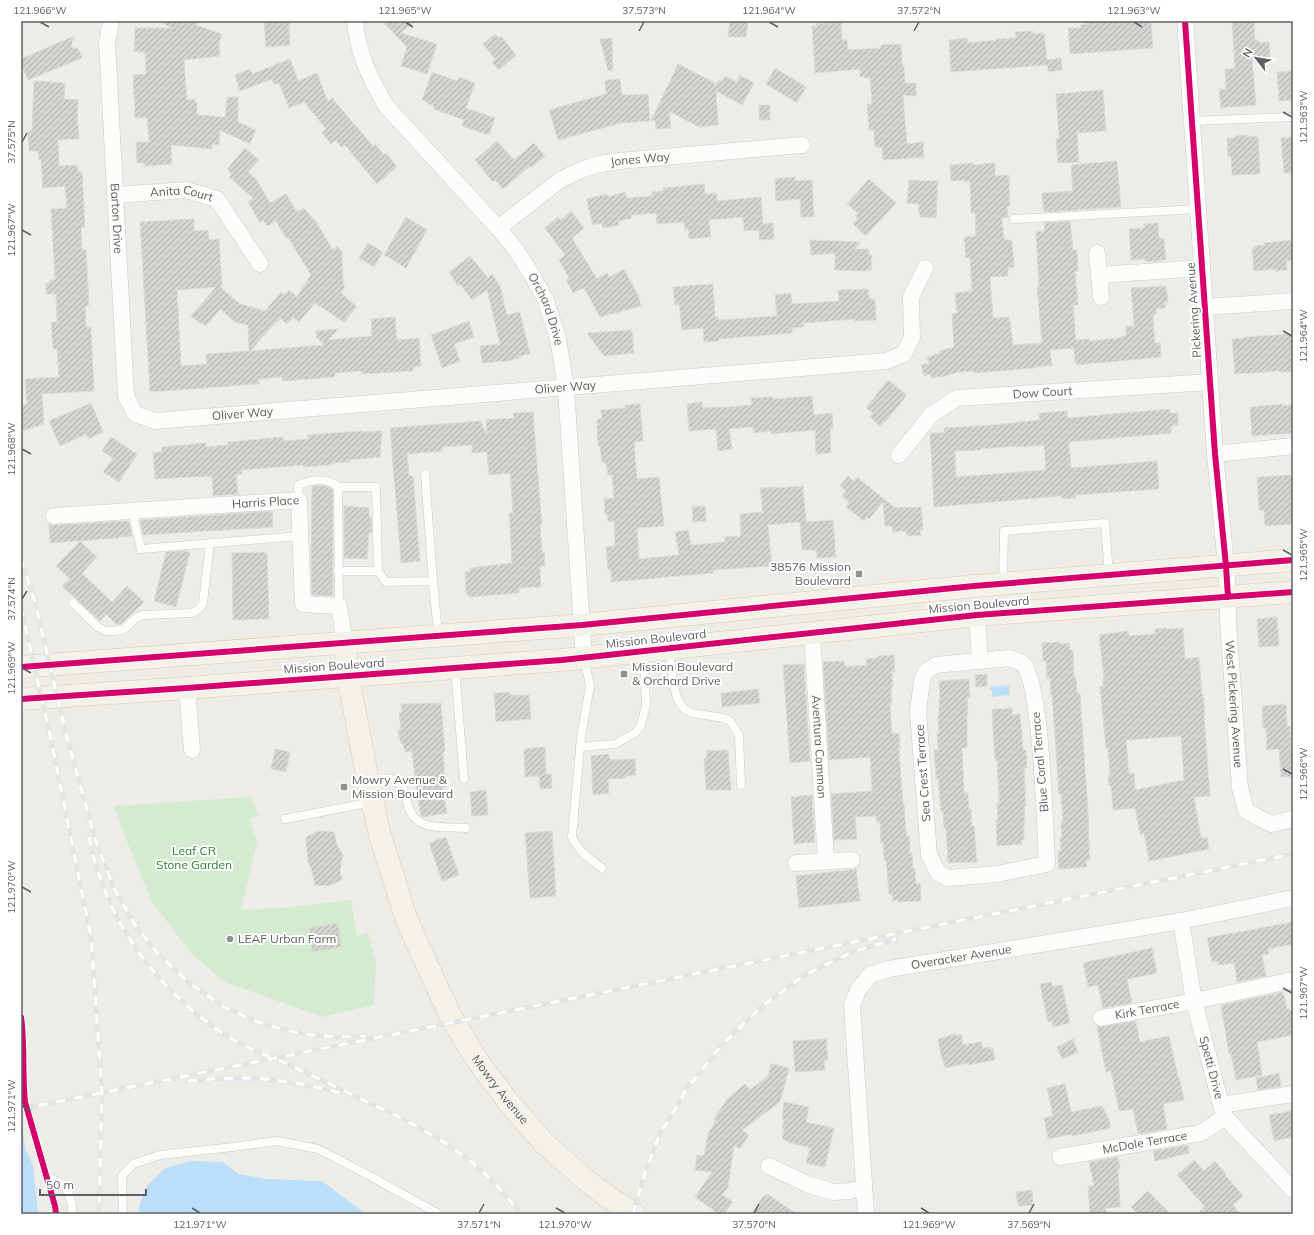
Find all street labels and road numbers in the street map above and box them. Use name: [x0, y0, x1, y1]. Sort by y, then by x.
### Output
street label: Jones Way: [609, 149, 671, 169]
street label: Anita Court: [149, 182, 215, 204]
street label: Barton Drive: [108, 183, 126, 254]
street label: Pickering Avenue: [1183, 262, 1204, 358]
street label: Orchard Drive: [525, 270, 567, 346]
street label: Oliver Way: [534, 377, 597, 397]
street label: Dow Court: [1012, 383, 1073, 401]
street label: Oliver Way: [211, 403, 274, 423]
street label: Harris Place: [231, 492, 300, 511]
street label: Mission Boulevard: [928, 593, 1030, 616]
street label: Mission Boulevard: [605, 626, 707, 651]
street label: West Pickering Avenue: [1222, 640, 1247, 769]
street label: Mission Boulevard: [283, 654, 385, 677]
street label: Aventura Common: [809, 694, 830, 799]
street label: Blue Coral Terrace: [1028, 711, 1051, 813]
street label: Sea Crest Terrace: [912, 724, 933, 822]
street label: Overacker Avenue: [910, 941, 1012, 972]
street label: Kirk Terrace: [1114, 996, 1181, 1022]
street label: Spetti Drive: [1196, 1035, 1227, 1101]
street label: Mowry Avenue: [469, 1052, 532, 1127]
street label: McDole Terrace: [1101, 1127, 1188, 1157]

